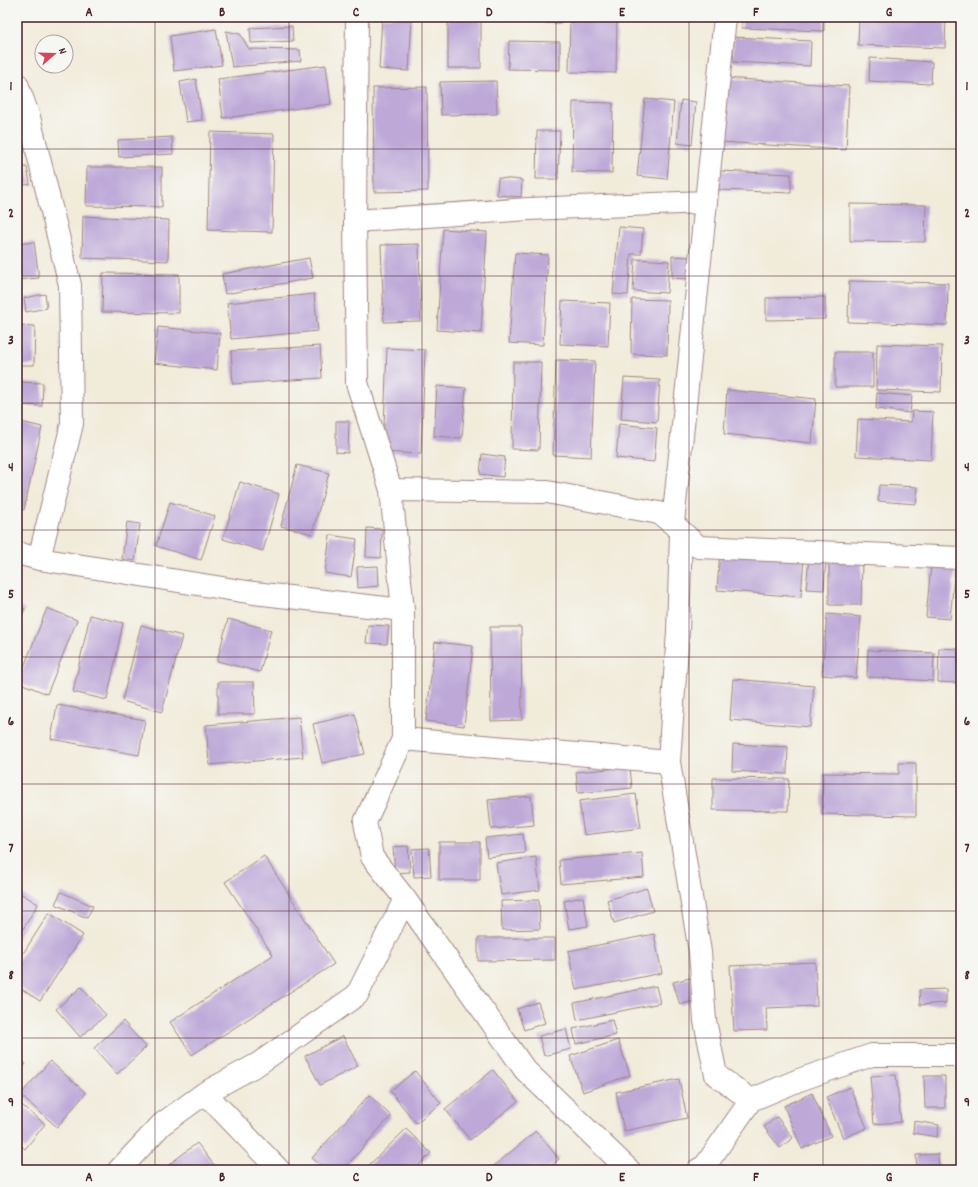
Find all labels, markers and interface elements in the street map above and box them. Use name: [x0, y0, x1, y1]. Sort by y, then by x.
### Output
text: A: [85, 4, 93, 23]
text: B: [219, 4, 225, 23]
text: C: [353, 4, 360, 23]
text: D: [486, 4, 493, 23]
text: E: [619, 4, 626, 23]
text: F: [753, 4, 759, 23]
text: G: [886, 4, 893, 23]
north arrow: [34, 34, 74, 74]
text: N: [53, 46, 70, 57]
text: 1: [10, 78, 13, 97]
text: 1: [966, 78, 969, 97]
text: 2: [8, 205, 14, 224]
text: 2: [964, 205, 970, 224]
text: 3: [8, 332, 14, 351]
text: 3: [964, 332, 970, 351]
text: 4: [8, 459, 14, 478]
text: 4: [964, 459, 970, 478]
text: 5: [8, 586, 14, 605]
text: 5: [964, 586, 970, 605]
text: 6: [8, 713, 15, 732]
text: 6: [964, 713, 971, 732]
text: 7: [9, 840, 14, 859]
text: 7: [965, 840, 970, 859]
text: 8: [8, 967, 14, 986]
text: 8: [964, 967, 970, 986]
text: 9: [8, 1094, 14, 1113]
text: 9: [964, 1094, 970, 1113]
text: A: [85, 1169, 93, 1187]
text: B: [219, 1169, 225, 1187]
text: C: [353, 1169, 360, 1187]
text: D: [486, 1169, 493, 1187]
text: E: [619, 1169, 626, 1187]
text: F: [753, 1169, 759, 1187]
text: G: [886, 1169, 893, 1187]

